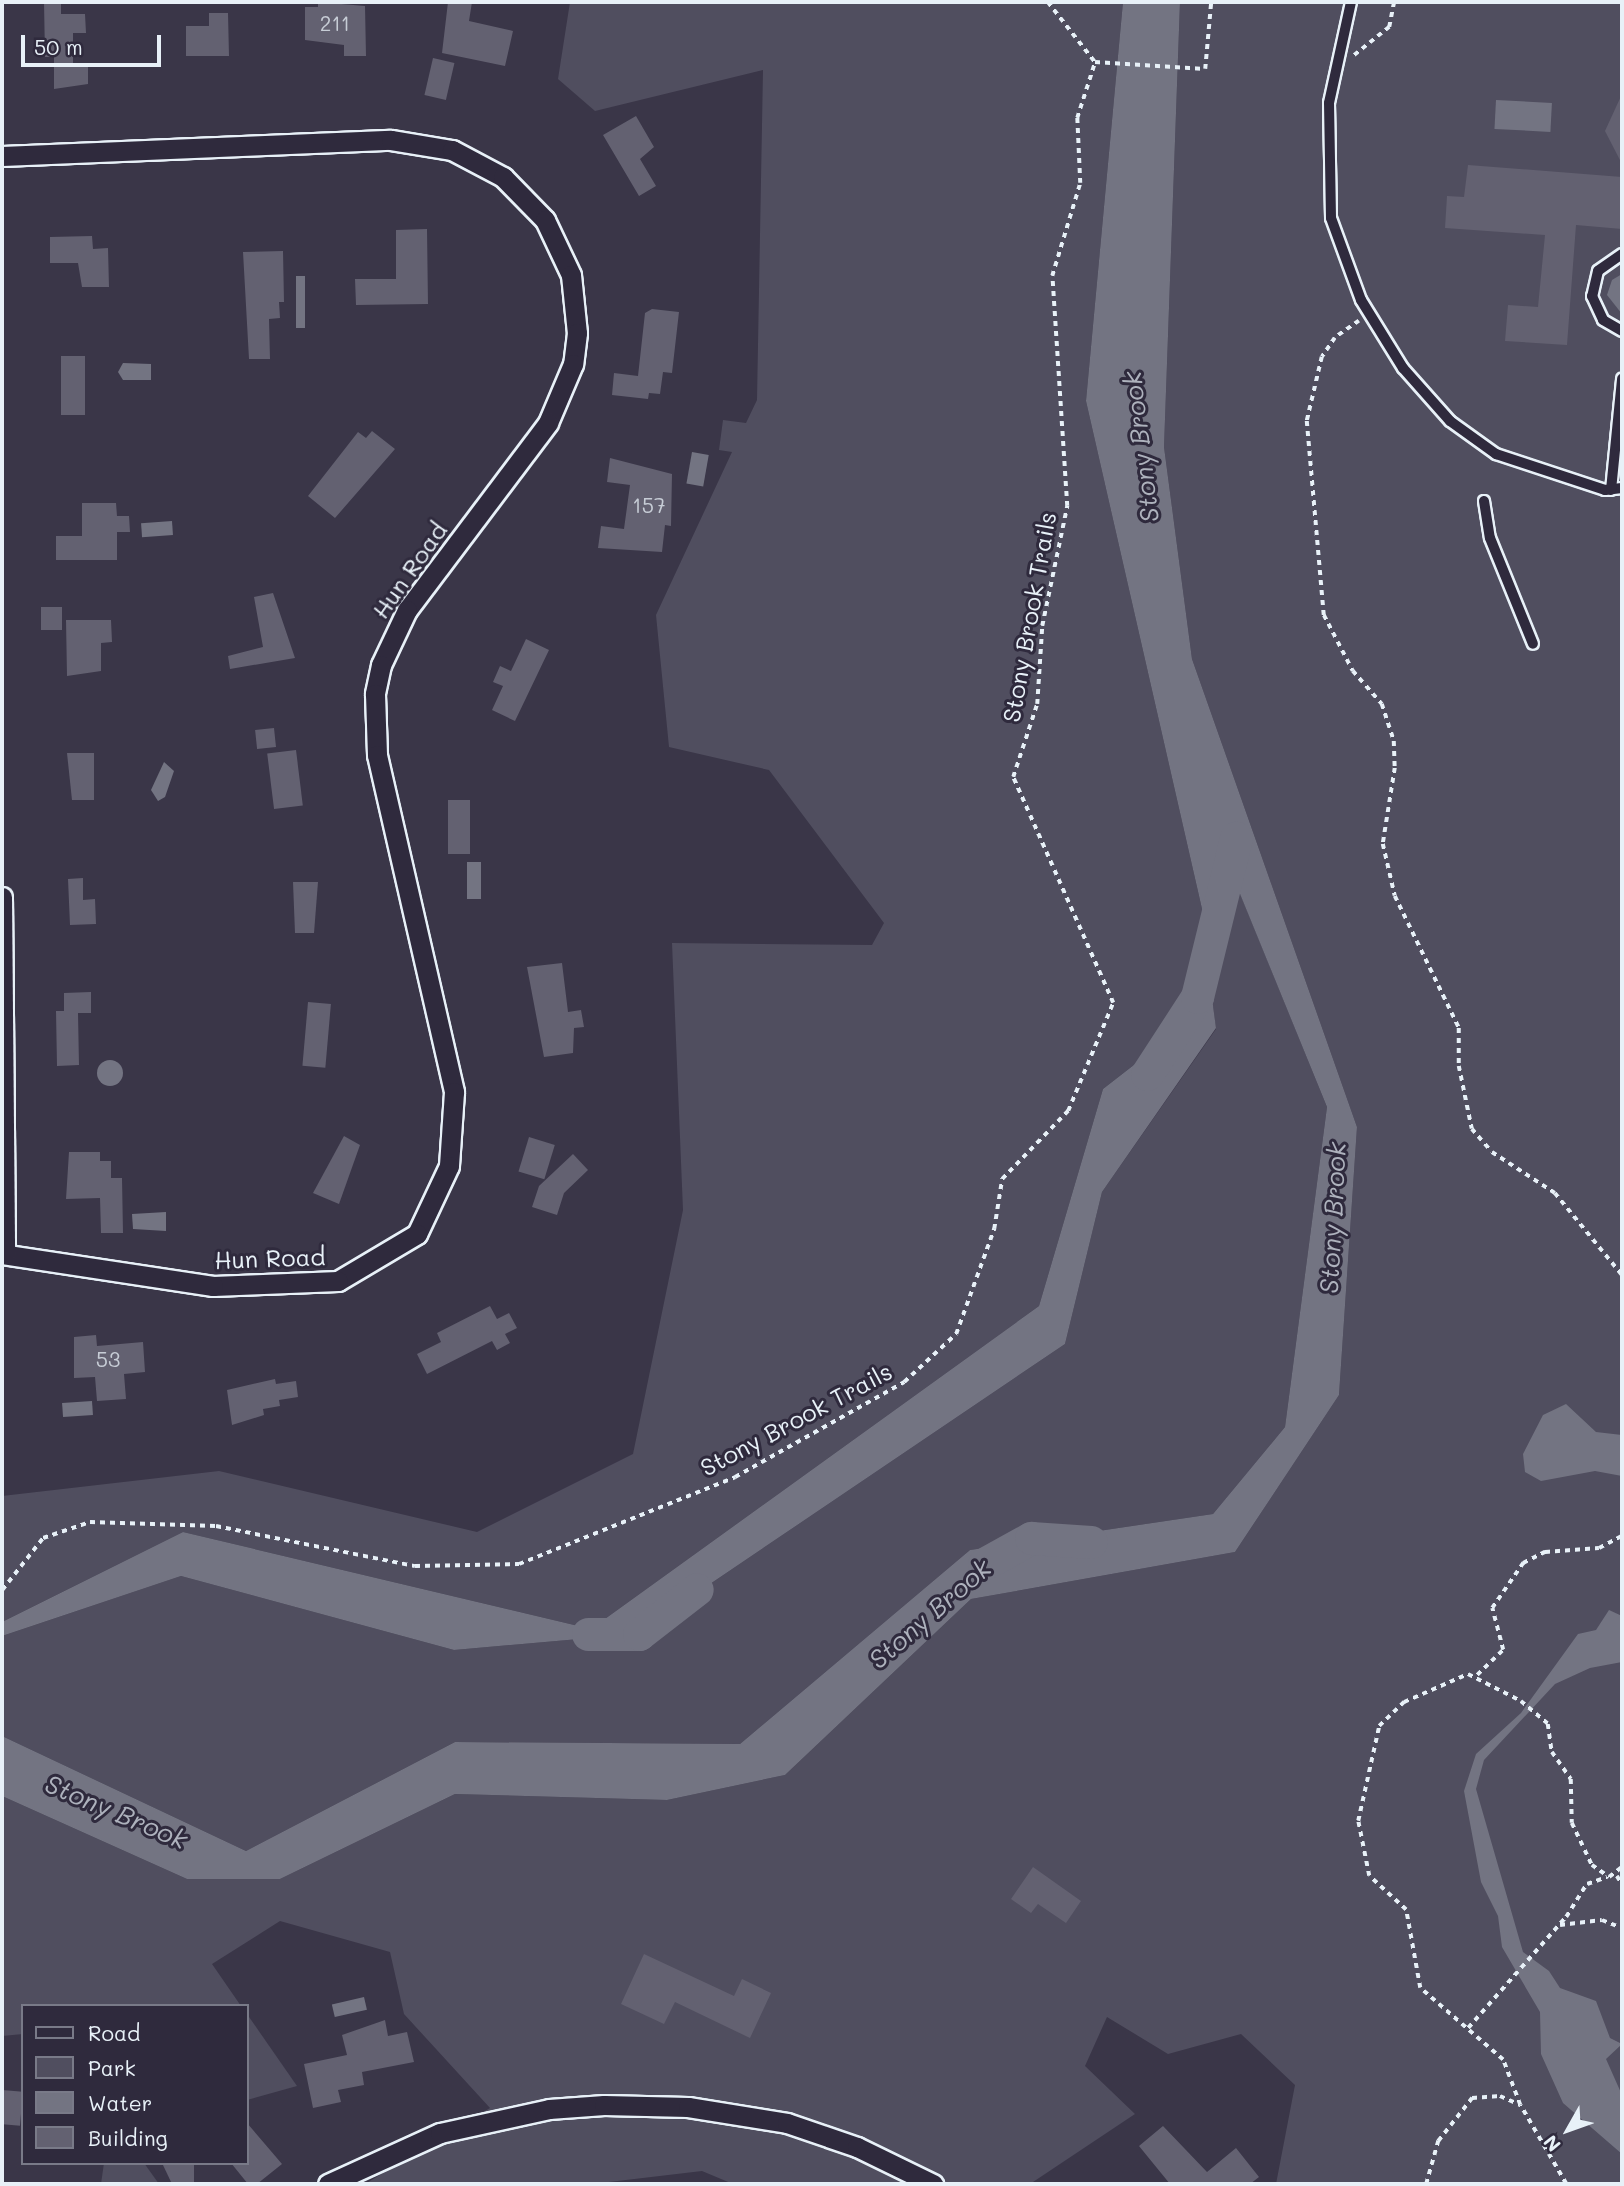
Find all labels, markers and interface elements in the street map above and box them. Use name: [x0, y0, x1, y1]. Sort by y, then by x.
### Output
house number: 211: [320, 10, 350, 36]
scale bar: [24, 21, 164, 65]
text: 50 m: [34, 33, 83, 60]
water label: Stony Brook: [1116, 370, 1166, 524]
house number: 157: [632, 492, 666, 518]
street label: Stony Brook Trails: [996, 510, 1062, 724]
street label: Hun Road: [365, 516, 453, 624]
water label: Stony Brook: [1313, 1141, 1353, 1295]
street label: Hun Road: [214, 1242, 326, 1274]
house number: 53: [96, 1346, 120, 1372]
street label: Stony Brook Trails: [695, 1356, 897, 1482]
water label: Stony Brook: [863, 1552, 997, 1676]
water label: Stony Brook: [40, 1768, 192, 1856]
legend: [21, 2004, 248, 2165]
text: Road: [88, 2019, 140, 2046]
text: Park: [88, 2054, 136, 2081]
text: Water: [88, 2089, 152, 2116]
north arrow: [1533, 2095, 1603, 2165]
text: Building: [88, 2124, 168, 2151]
text: N: [1537, 2130, 1566, 2157]

